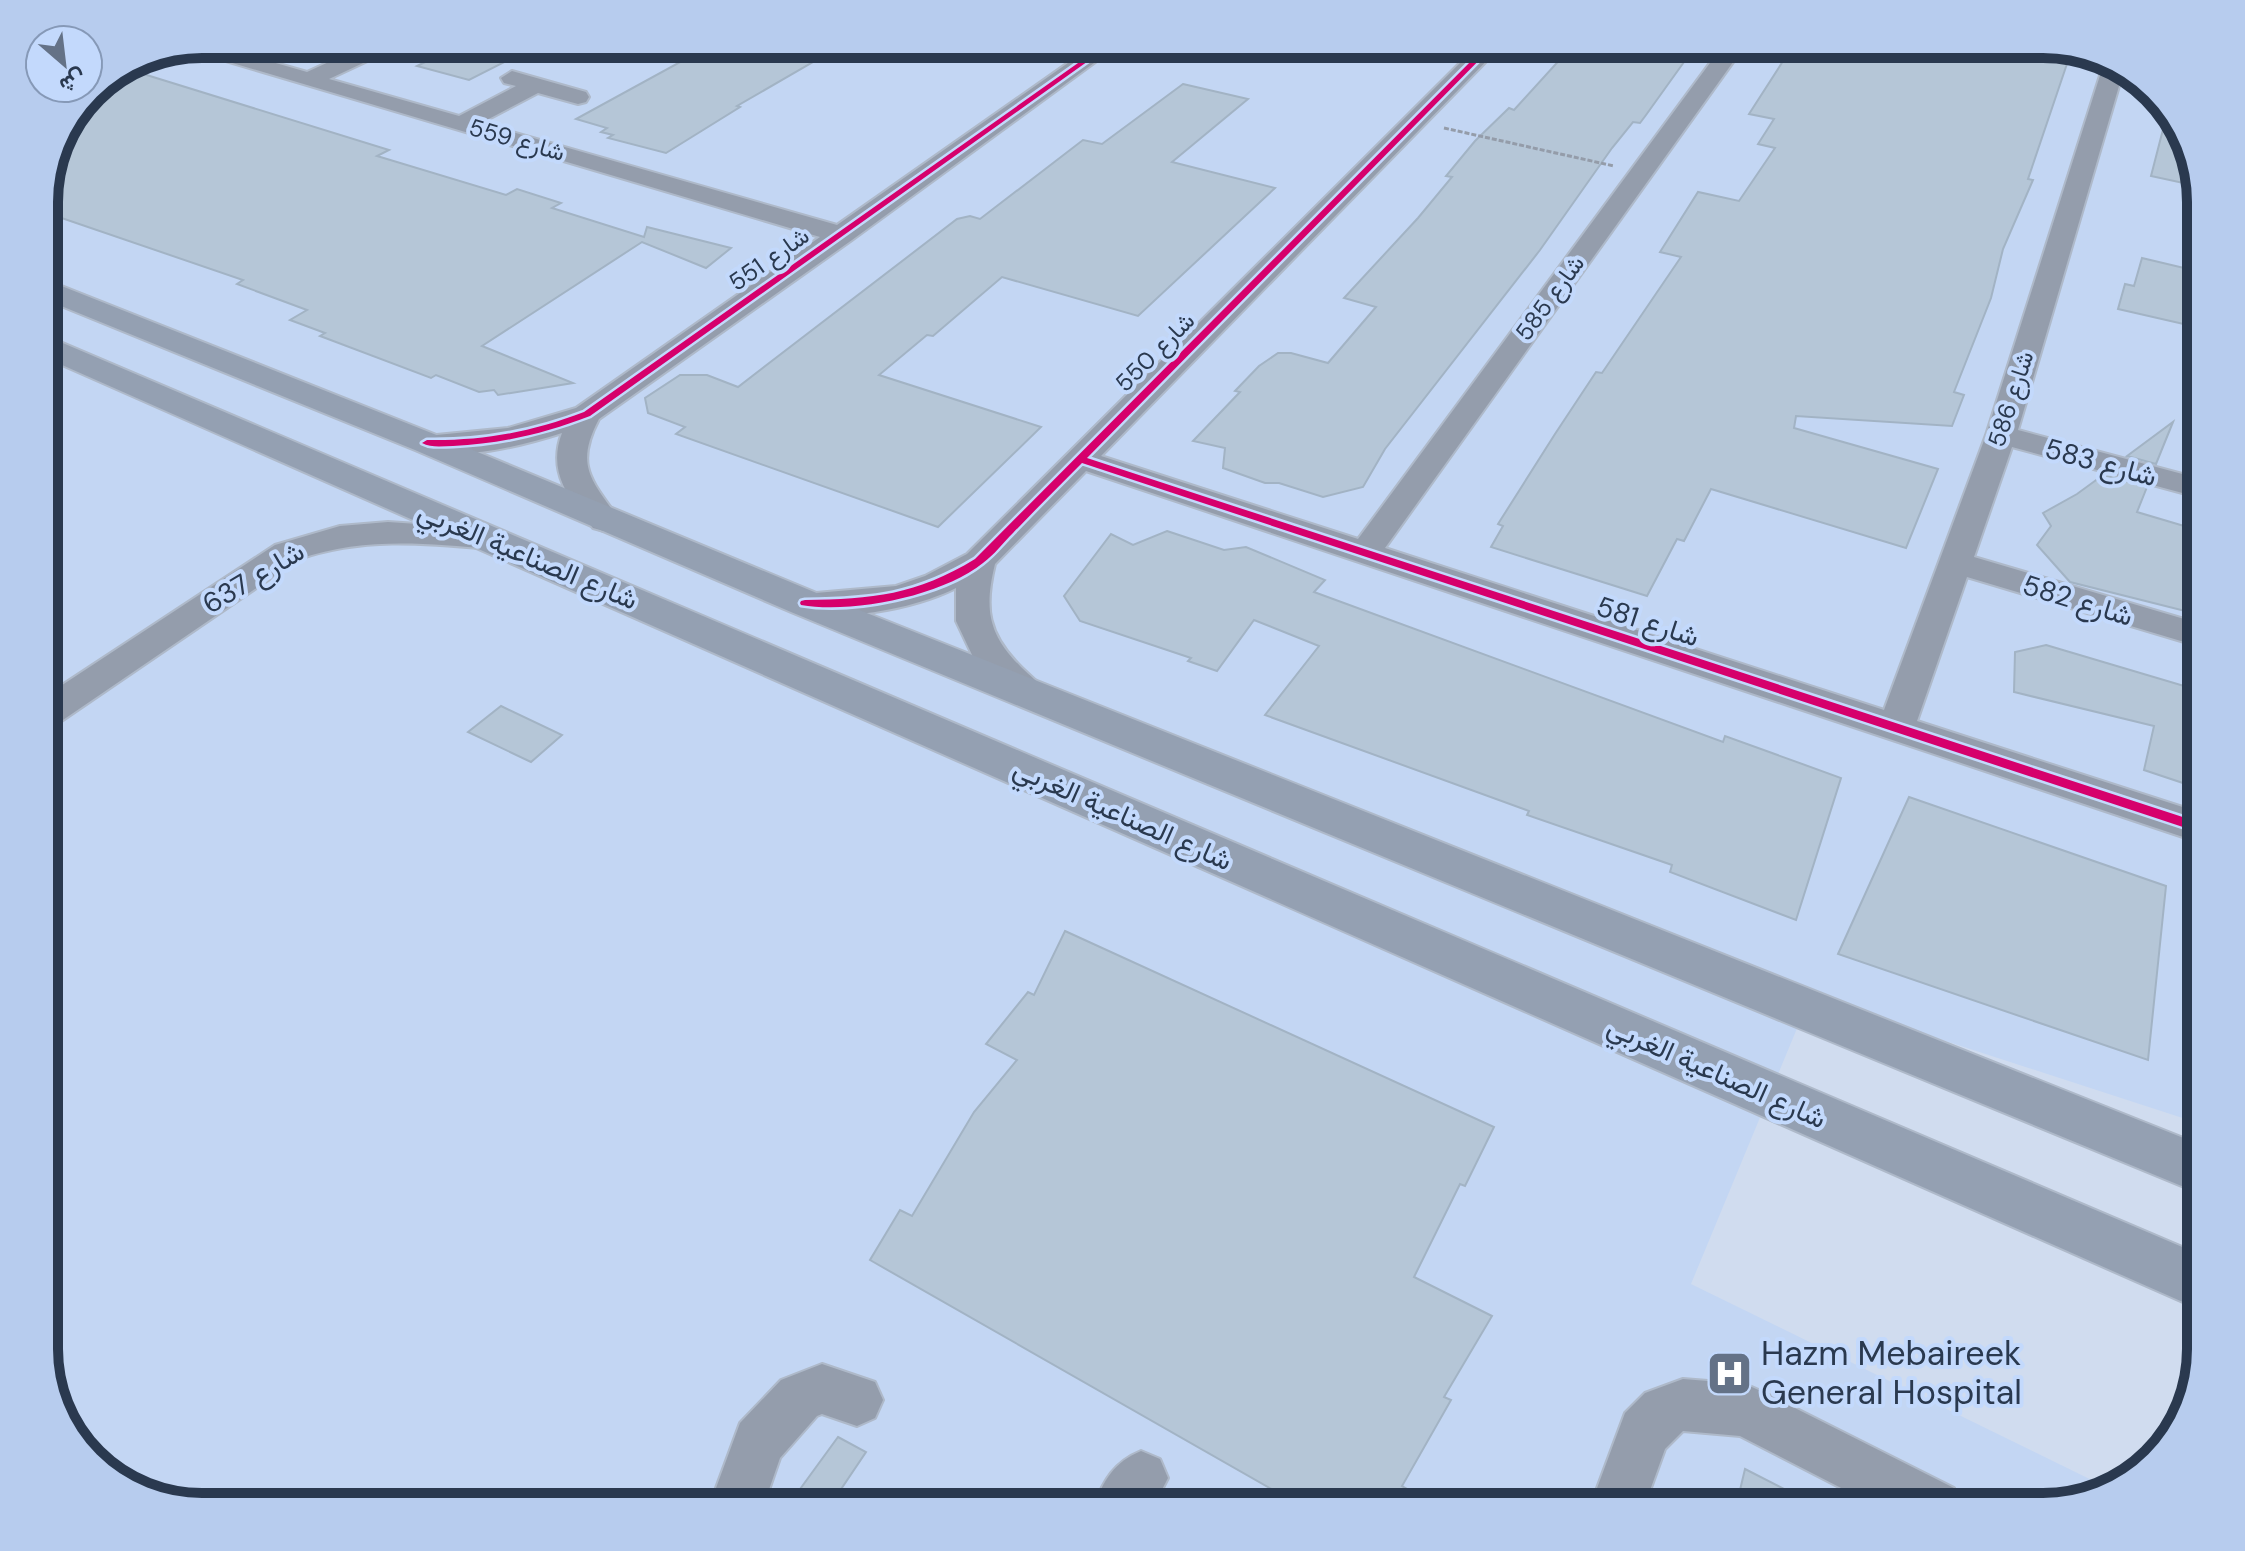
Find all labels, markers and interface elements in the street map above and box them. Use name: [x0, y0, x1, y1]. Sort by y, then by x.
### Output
north arrow: [24, 24, 104, 104]
text: ش: [55, 62, 92, 100]
street label: شارع 559: [465, 111, 569, 169]
street label: شارع 551: [722, 220, 816, 298]
street label: شارع 585: [1508, 249, 1592, 347]
street label: شارع 550: [1108, 305, 1202, 399]
street label: شارع 586: [1980, 347, 2042, 451]
street label: شارع 583: [2041, 430, 2161, 495]
street label: شارع الصناعية الغربي: [411, 492, 643, 622]
street label: شارع 637: [196, 533, 311, 622]
street label: شارع 582: [2018, 566, 2138, 635]
street label: شارع 581: [1592, 587, 1704, 655]
street label: شارع الصناعية الغربي: [1006, 750, 1238, 883]
street label: شارع الصناعية الغربي: [1600, 1008, 1832, 1141]
place label: Hazm Mebaireek General Hospital: [1761, 1331, 2022, 1415]
hospital icon: Hazm Mebaireek General Hospital: [1706, 1349, 1754, 1397]

